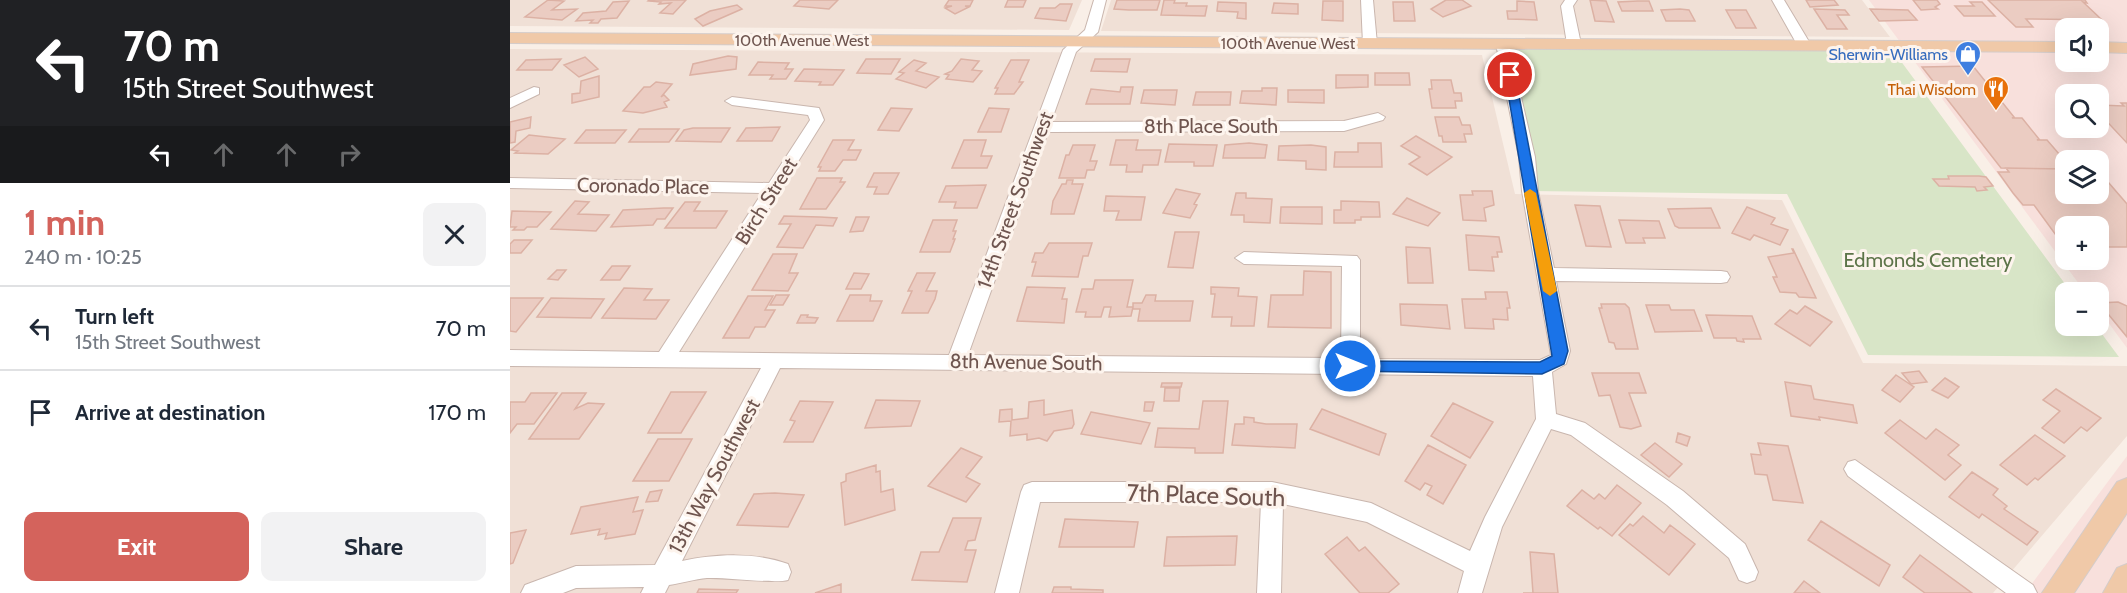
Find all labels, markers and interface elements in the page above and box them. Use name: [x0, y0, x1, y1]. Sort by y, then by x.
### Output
map controls: [2055, 18, 2109, 336]
button: sound: [2055, 18, 2109, 72]
text: 70 m: [123, 20, 220, 72]
icon: left: [24, 24, 102, 102]
street label: 100th Avenue West: [735, 31, 870, 50]
street label: 100th Avenue West: [1221, 34, 1356, 53]
shop icon: Sherwin-Williams: [1953, 39, 1983, 77]
place label: Sherwin-Williams: [1829, 45, 1948, 64]
pin: [1484, 49, 1535, 100]
icon: arrive: [1493, 58, 1526, 91]
text: 15th Street Southwest: [123, 72, 374, 105]
restaurant icon: Thai Wisdom: [1981, 74, 2011, 112]
place label: Thai Wisdom: [1887, 80, 1976, 99]
button: search: [2055, 84, 2109, 138]
street label: 14th Street Southwest: [972, 108, 1058, 292]
street label: 8th Place South: [1144, 114, 1278, 138]
icon: left: [144, 138, 177, 171]
icon: ahead: [207, 138, 240, 171]
icon: ahead: [270, 138, 303, 171]
icon: right: [333, 138, 366, 171]
button: layers: [2055, 150, 2109, 204]
street label: Birch Street: [730, 153, 802, 249]
street label: Coronado Place: [577, 173, 709, 199]
text: 1 min: [24, 200, 105, 244]
button: close: [423, 203, 486, 266]
button: +: [2055, 216, 2109, 270]
text: 240 m · 10:25: [24, 245, 142, 269]
park label: Edmonds Cemetery: [1844, 248, 2012, 272]
button: −: [2055, 282, 2109, 336]
text: Turn left: [75, 303, 154, 330]
icon: left: [24, 312, 57, 345]
text: 70 m: [436, 315, 486, 342]
text: 15th Street Southwest: [75, 330, 261, 354]
position arrow: [1318, 334, 1382, 398]
street label: 8th Avenue South: [949, 349, 1103, 375]
street label: 13th Way Southwest: [663, 394, 765, 557]
icon: arrive: [24, 396, 57, 429]
text: Arrive at destination: [75, 399, 265, 426]
text: 170 m: [428, 399, 486, 426]
street label: 7th Place South: [1126, 478, 1286, 512]
button: Exit: [24, 512, 249, 581]
button: Share: [261, 512, 486, 581]

